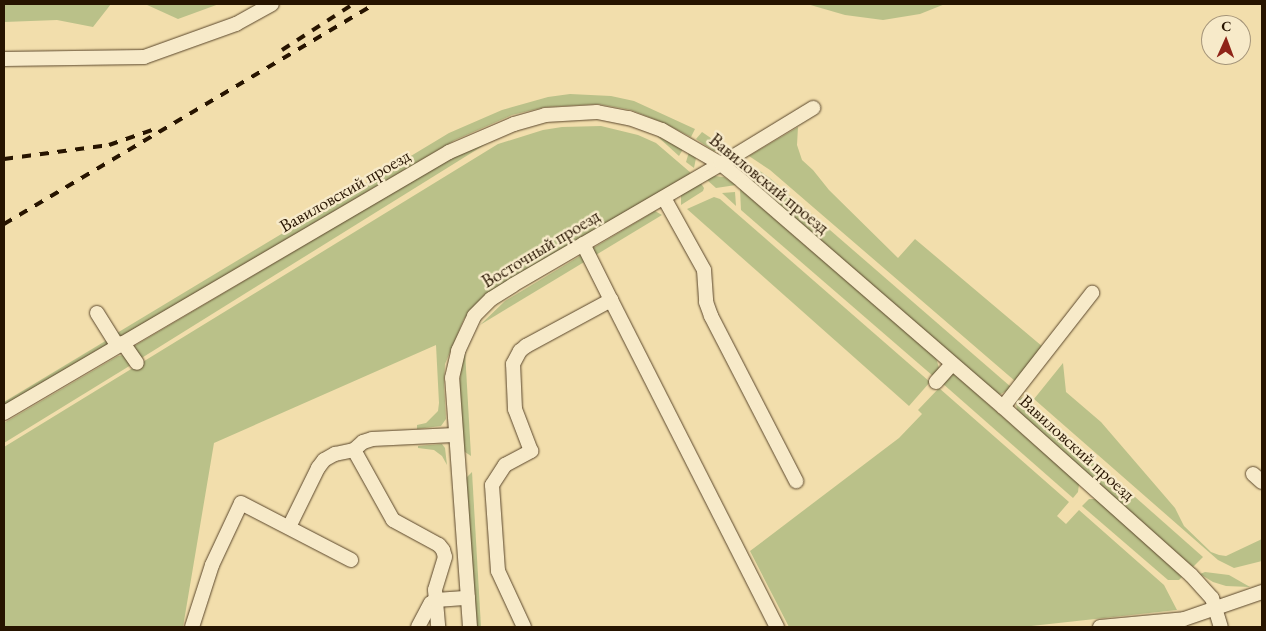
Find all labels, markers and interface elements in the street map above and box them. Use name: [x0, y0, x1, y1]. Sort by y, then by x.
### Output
north arrow: [1201, 15, 1251, 65]
text: С: [1221, 17, 1232, 35]
street label: Вавиловский проезд: [705, 129, 833, 239]
street label: Вавиловский проезд: [276, 145, 414, 237]
street label: Восточный проезд: [478, 205, 604, 293]
street label: Вавиловский проезд: [1015, 391, 1139, 505]

